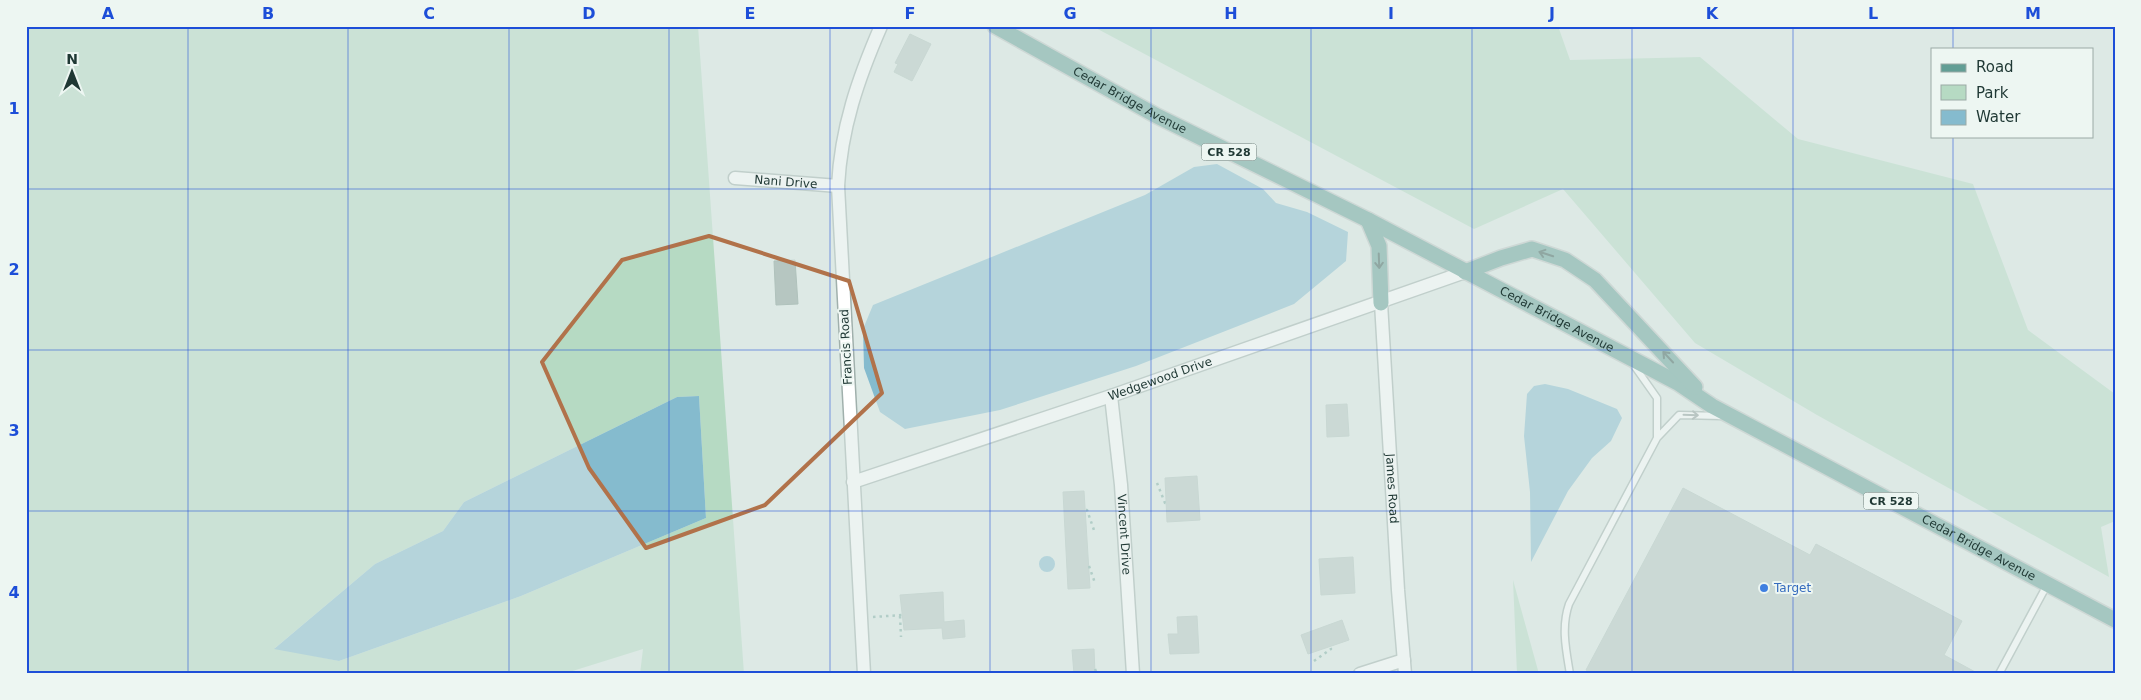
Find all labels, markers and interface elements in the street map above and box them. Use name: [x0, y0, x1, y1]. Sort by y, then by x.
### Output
text: A: [102, 4, 115, 23]
text: B: [262, 4, 274, 23]
text: C: [423, 4, 435, 23]
text: D: [582, 4, 596, 23]
text: E: [745, 4, 755, 23]
text: F: [905, 4, 915, 23]
text: G: [1063, 4, 1077, 23]
text: H: [1224, 4, 1238, 23]
text: I: [1388, 4, 1394, 23]
text: J: [1548, 4, 1555, 23]
text: K: [1706, 4, 1719, 23]
text: L: [1868, 4, 1878, 23]
text: M: [2025, 4, 2041, 23]
north arrow: [48, 48, 98, 98]
legend: [1931, 48, 2094, 138]
text: N: [66, 51, 78, 67]
text: Road: [1976, 58, 2014, 76]
street label: Cedar Bridge Avenue: [1071, 64, 1189, 137]
text: Park: [1976, 84, 2009, 102]
text: 1: [8, 99, 20, 118]
text: Water: [1976, 108, 2021, 126]
road number: CR 528: [1202, 144, 1256, 160]
street label: Nani Drive: [754, 173, 818, 191]
one-way arrow: [1538, 248, 1554, 258]
one-way arrow: [1375, 252, 1384, 268]
text: 2: [8, 260, 20, 279]
street label: Cedar Bridge Avenue: [1497, 284, 1616, 355]
street label: Francis Road: [837, 309, 855, 385]
one-way arrow: [1662, 351, 1674, 364]
street label: Wedgewood Drive: [1106, 354, 1214, 403]
one-way arrow: [1682, 410, 1699, 420]
text: 3: [8, 421, 20, 440]
street label: James Road: [1383, 452, 1401, 524]
road number: CR 528: [1864, 492, 1918, 510]
street label: Vincent Drive: [1115, 493, 1134, 575]
street label: Cedar Bridge Avenue: [1919, 512, 2038, 584]
place label: Target: [1773, 581, 1811, 595]
marker: Target: [1758, 582, 1770, 594]
text: 4: [8, 583, 20, 602]

